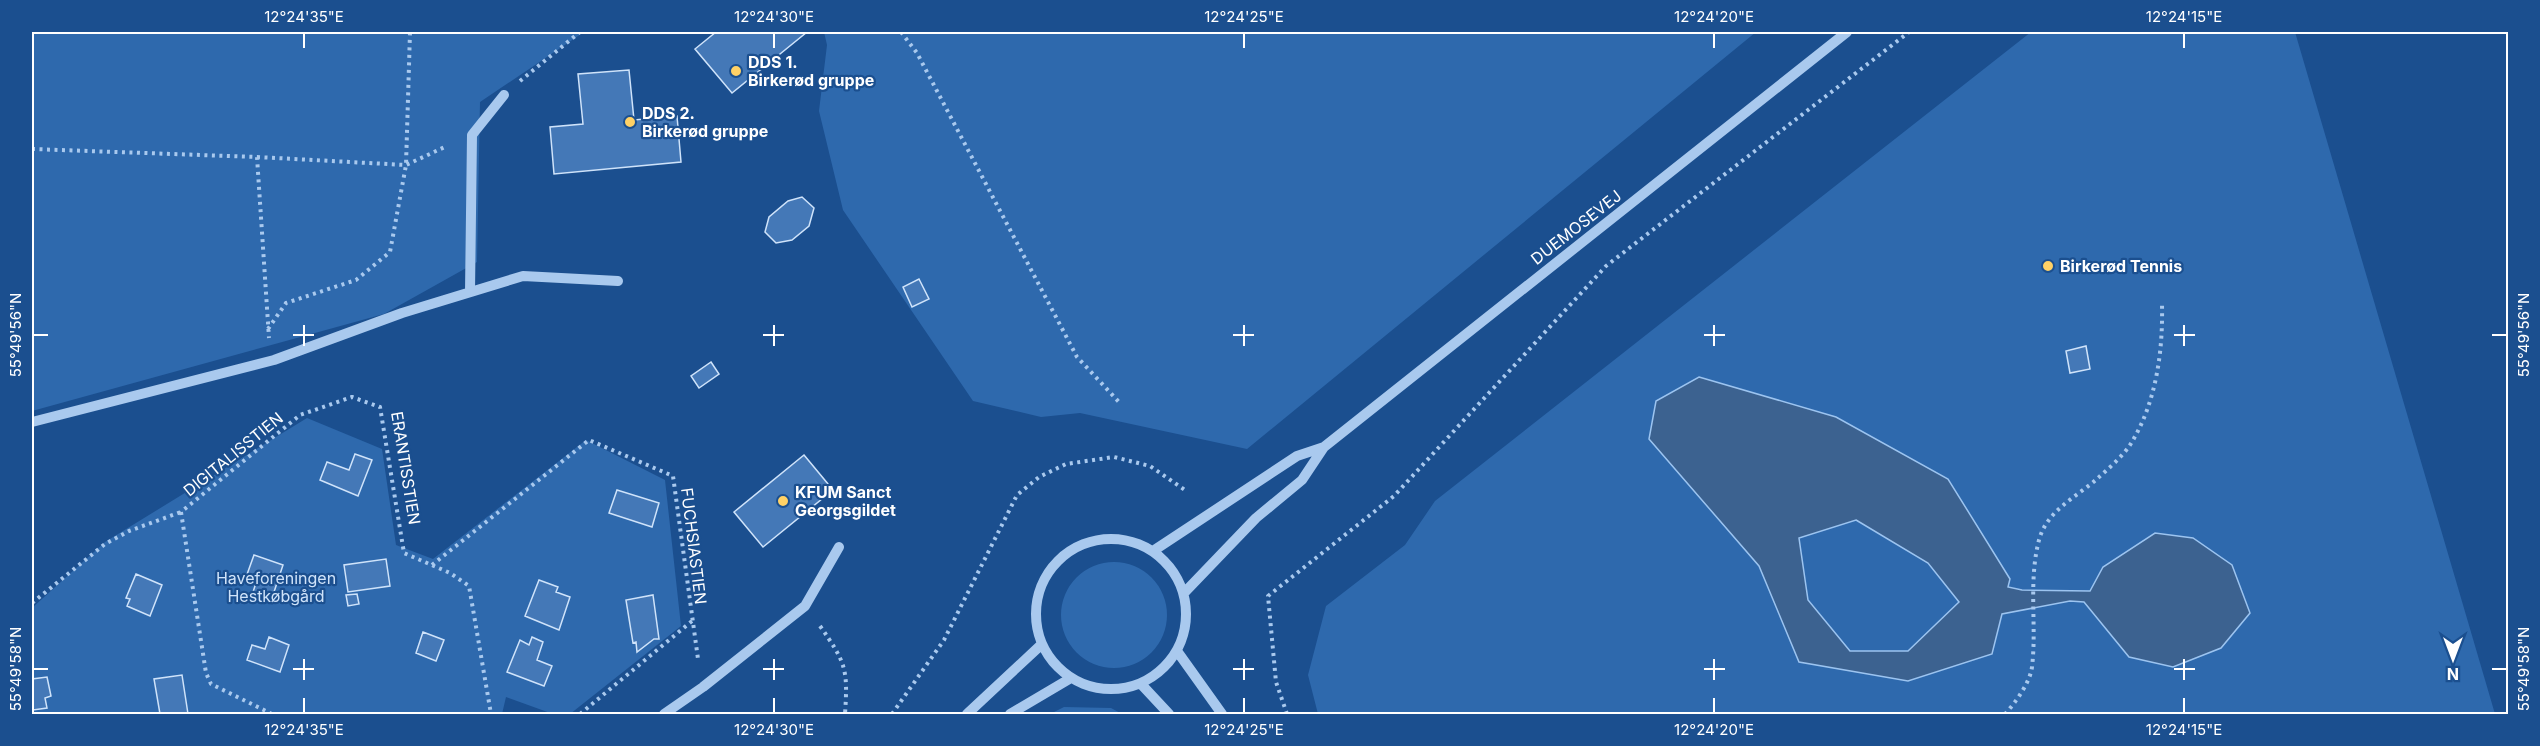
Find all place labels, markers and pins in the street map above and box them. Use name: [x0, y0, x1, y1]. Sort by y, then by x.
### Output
place label: DDS 1. Birkerød gruppe: [748, 52, 874, 90]
marker: DDS 1. Birkerød gruppe: [729, 64, 743, 78]
place label: DDS 2. Birkerød gruppe: [642, 103, 768, 141]
marker: DDS 2. Birkerød gruppe: [623, 115, 637, 129]
place label: Birkerød Tennis: [2060, 256, 2182, 276]
marker: Birkerød Tennis: [2041, 259, 2055, 273]
place label: KFUM Sanct Georgsgildet: [795, 482, 896, 520]
marker: KFUM Sanct Georgsgildet: [776, 494, 790, 508]

